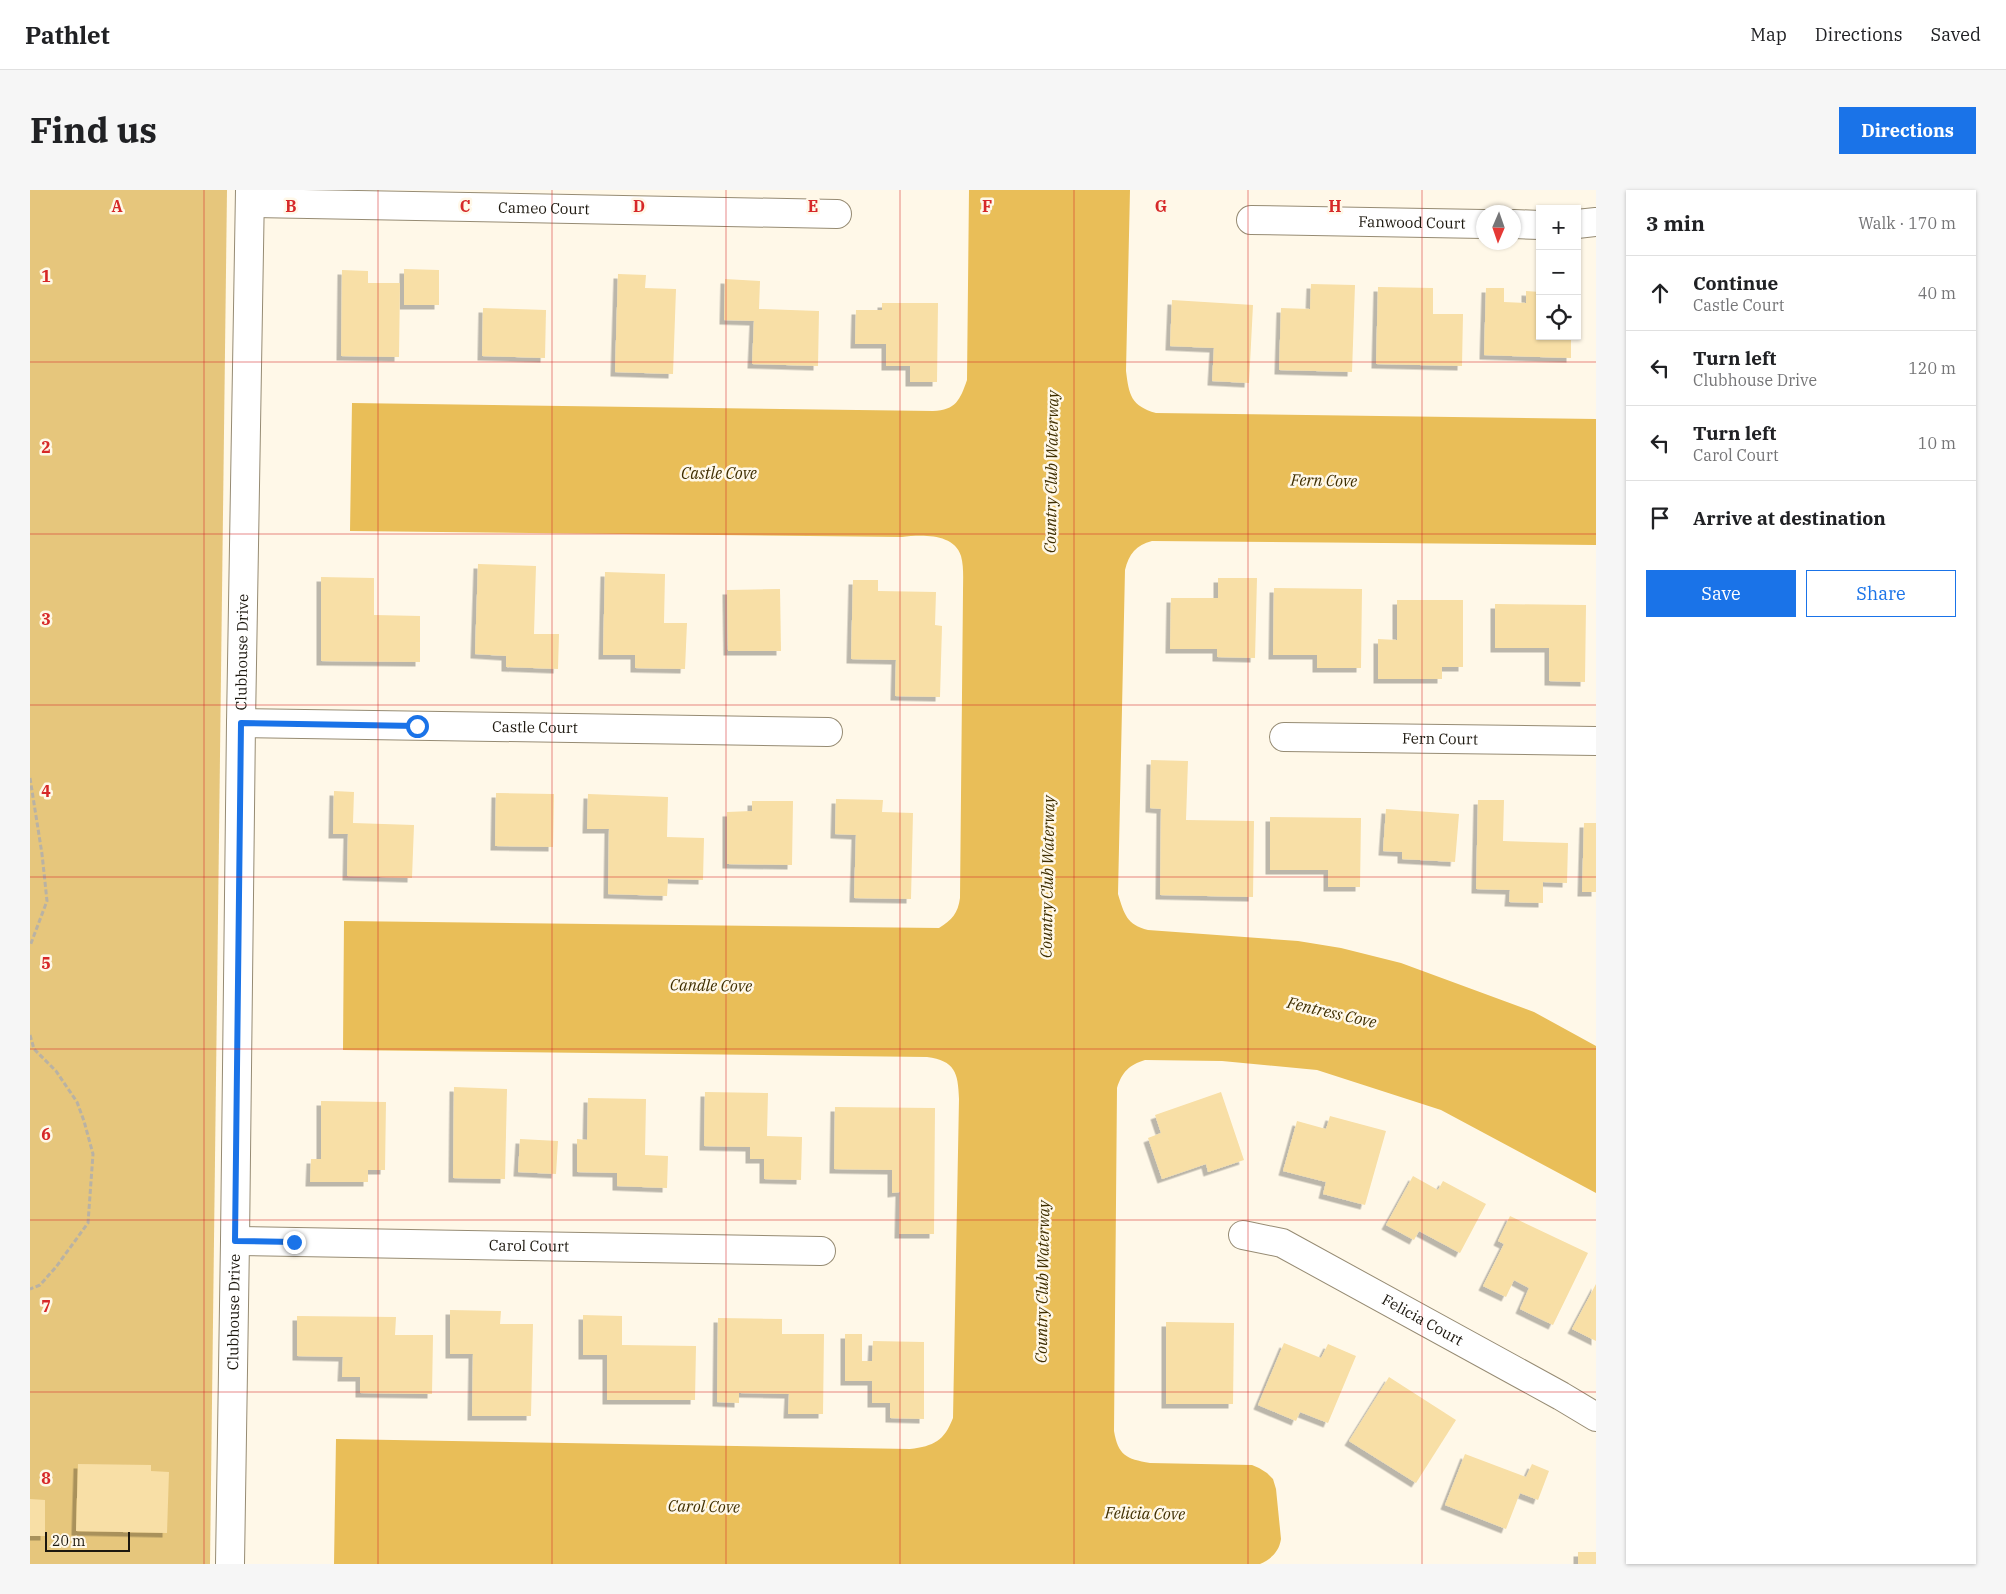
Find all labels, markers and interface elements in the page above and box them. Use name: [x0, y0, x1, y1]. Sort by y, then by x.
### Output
text: Pathlet: [25, 19, 110, 51]
text: Map: [1750, 23, 1787, 46]
text: Directions: [1815, 23, 1903, 46]
text: Saved: [1931, 23, 1981, 46]
text: Find us: [30, 107, 157, 153]
button: Directions: [1839, 107, 1976, 154]
text: A: [111, 196, 123, 216]
text: B: [285, 196, 297, 216]
text: C: [460, 196, 470, 216]
text: D: [633, 196, 645, 216]
text: E: [808, 196, 818, 216]
text: F: [982, 196, 992, 216]
text: G: [1155, 196, 1167, 216]
text: H: [1329, 196, 1342, 216]
street label: Cameo Court: [498, 198, 590, 218]
north arrow: [1476, 205, 1521, 250]
map controls: [1536, 205, 1581, 340]
button: +: [1536, 205, 1581, 250]
text: 3 min: [1646, 209, 1705, 237]
street label: Fanwood Court: [1358, 212, 1466, 233]
text: Walk · 170 m: [1858, 213, 1956, 233]
button: −: [1536, 250, 1581, 295]
text: 1: [41, 266, 51, 286]
text: Continue: [1693, 271, 1778, 295]
icon: ahead: [1646, 279, 1674, 307]
text: 40 m: [1918, 283, 1956, 303]
button: locate: [1536, 295, 1581, 340]
text: Castle Court: [1693, 295, 1784, 315]
text: Turn left: [1693, 346, 1776, 370]
icon: left: [1646, 354, 1674, 382]
text: 120 m: [1908, 358, 1956, 378]
text: Clubhouse Drive: [1693, 370, 1817, 390]
water label: Country Club Waterway: [1040, 389, 1062, 553]
text: Turn left: [1693, 421, 1776, 445]
icon: left: [1646, 429, 1674, 457]
text: 10 m: [1918, 433, 1956, 453]
text: 2: [41, 437, 51, 457]
text: Carol Court: [1693, 445, 1779, 465]
water label: Castle Cove: [681, 463, 757, 483]
water label: Fern Cove: [1290, 469, 1357, 491]
icon: arrive: [1646, 504, 1674, 532]
text: Arrive at destination: [1693, 506, 1886, 530]
button: Save: [1646, 570, 1796, 617]
button: Share: [1806, 570, 1956, 617]
street label: Clubhouse Drive: [231, 594, 252, 710]
text: 3: [41, 609, 51, 629]
route start: [406, 715, 429, 738]
street label: Castle Court: [492, 717, 578, 737]
street label: Fern Court: [1402, 729, 1478, 748]
text: 4: [41, 781, 51, 801]
water label: Country Club Waterway: [1036, 794, 1058, 958]
text: 5: [41, 953, 51, 973]
water label: Candle Cove: [670, 974, 752, 996]
water label: Fentress Cove: [1284, 992, 1379, 1032]
text: 6: [41, 1124, 51, 1144]
water label: Country Club Waterway: [1031, 1199, 1053, 1363]
route end: [283, 1231, 306, 1254]
street label: Carol Court: [489, 1235, 569, 1256]
street label: Clubhouse Drive: [223, 1254, 244, 1370]
street label: Felicia Court: [1379, 1290, 1467, 1349]
text: 7: [41, 1296, 51, 1316]
text: 8: [41, 1468, 51, 1488]
water label: Carol Cove: [668, 1495, 740, 1517]
water label: Felicia Cove: [1104, 1502, 1185, 1524]
scale bar: [45, 1529, 130, 1552]
text: 20 m: [52, 1532, 85, 1550]

